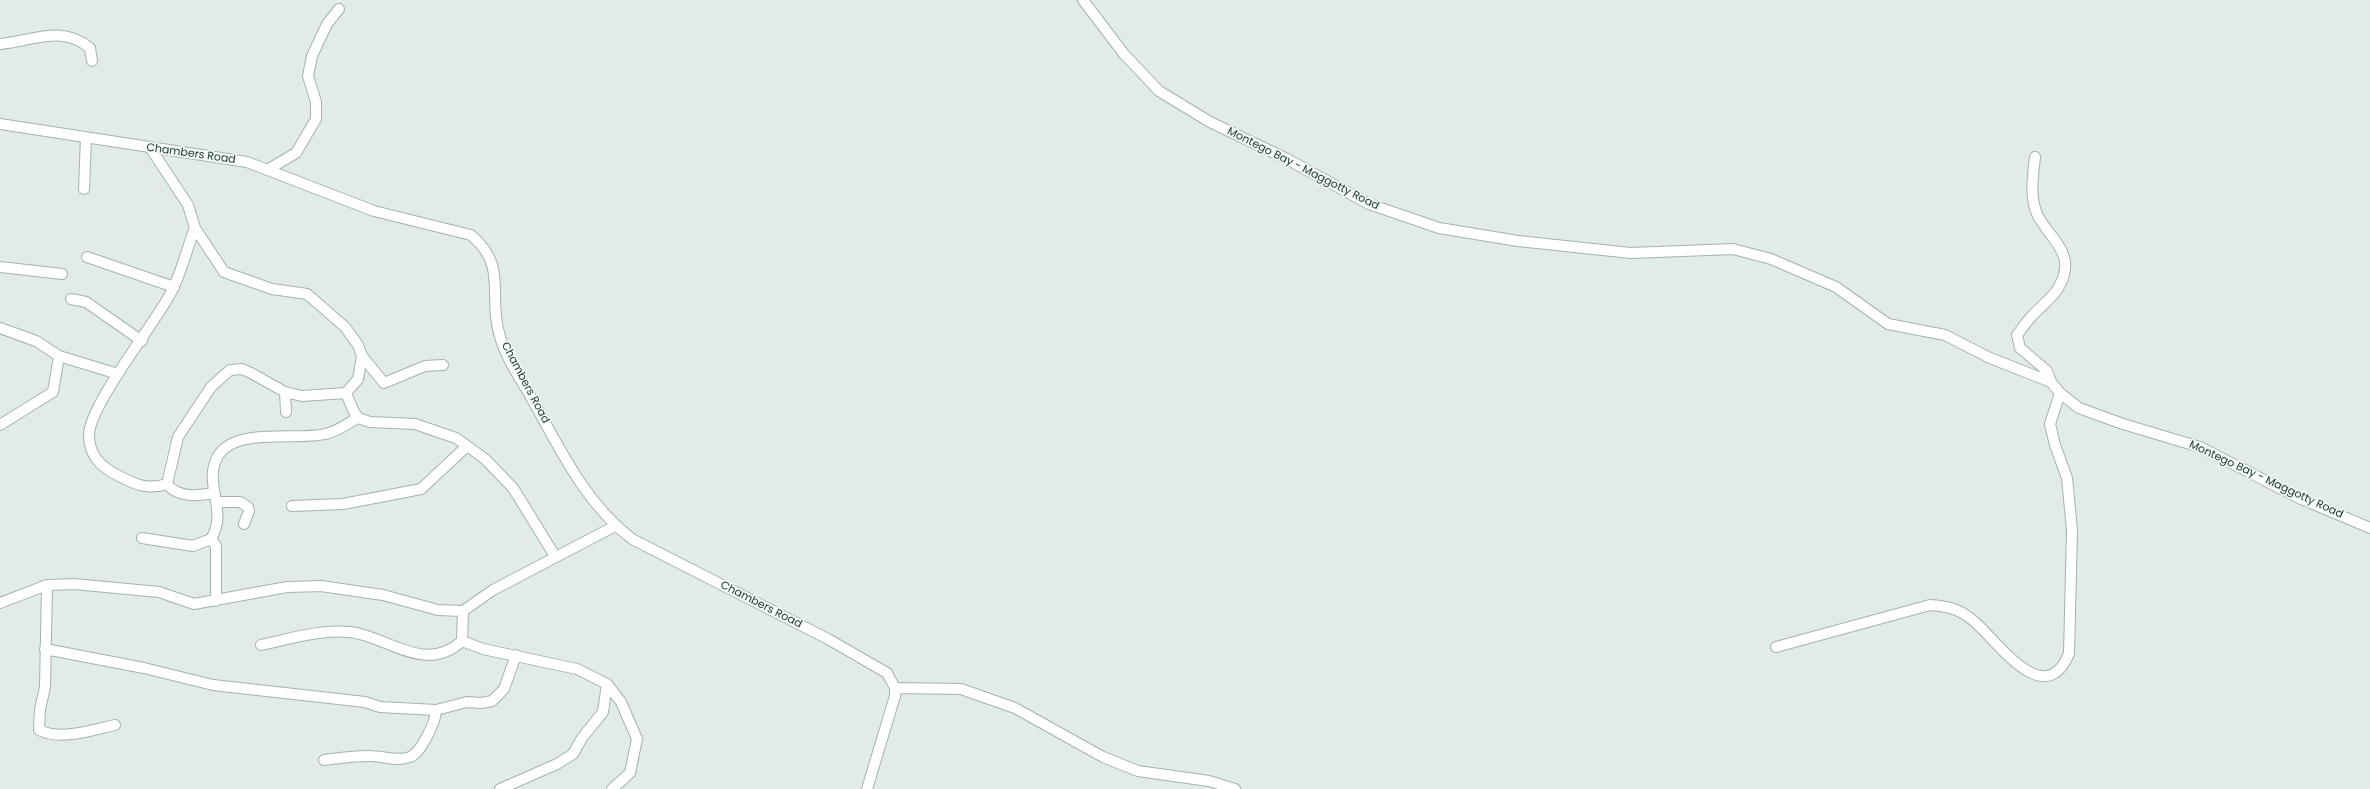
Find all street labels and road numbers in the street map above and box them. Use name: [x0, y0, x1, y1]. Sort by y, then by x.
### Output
street label: Montego Bay - Maggotty Road: [1225, 125, 1381, 213]
street label: Chambers Road: [146, 141, 236, 167]
street label: Chambers Road: [498, 340, 552, 426]
street label: Montego Bay - Maggotty Road: [2187, 438, 2345, 522]
street label: Chambers Road: [718, 579, 804, 631]

